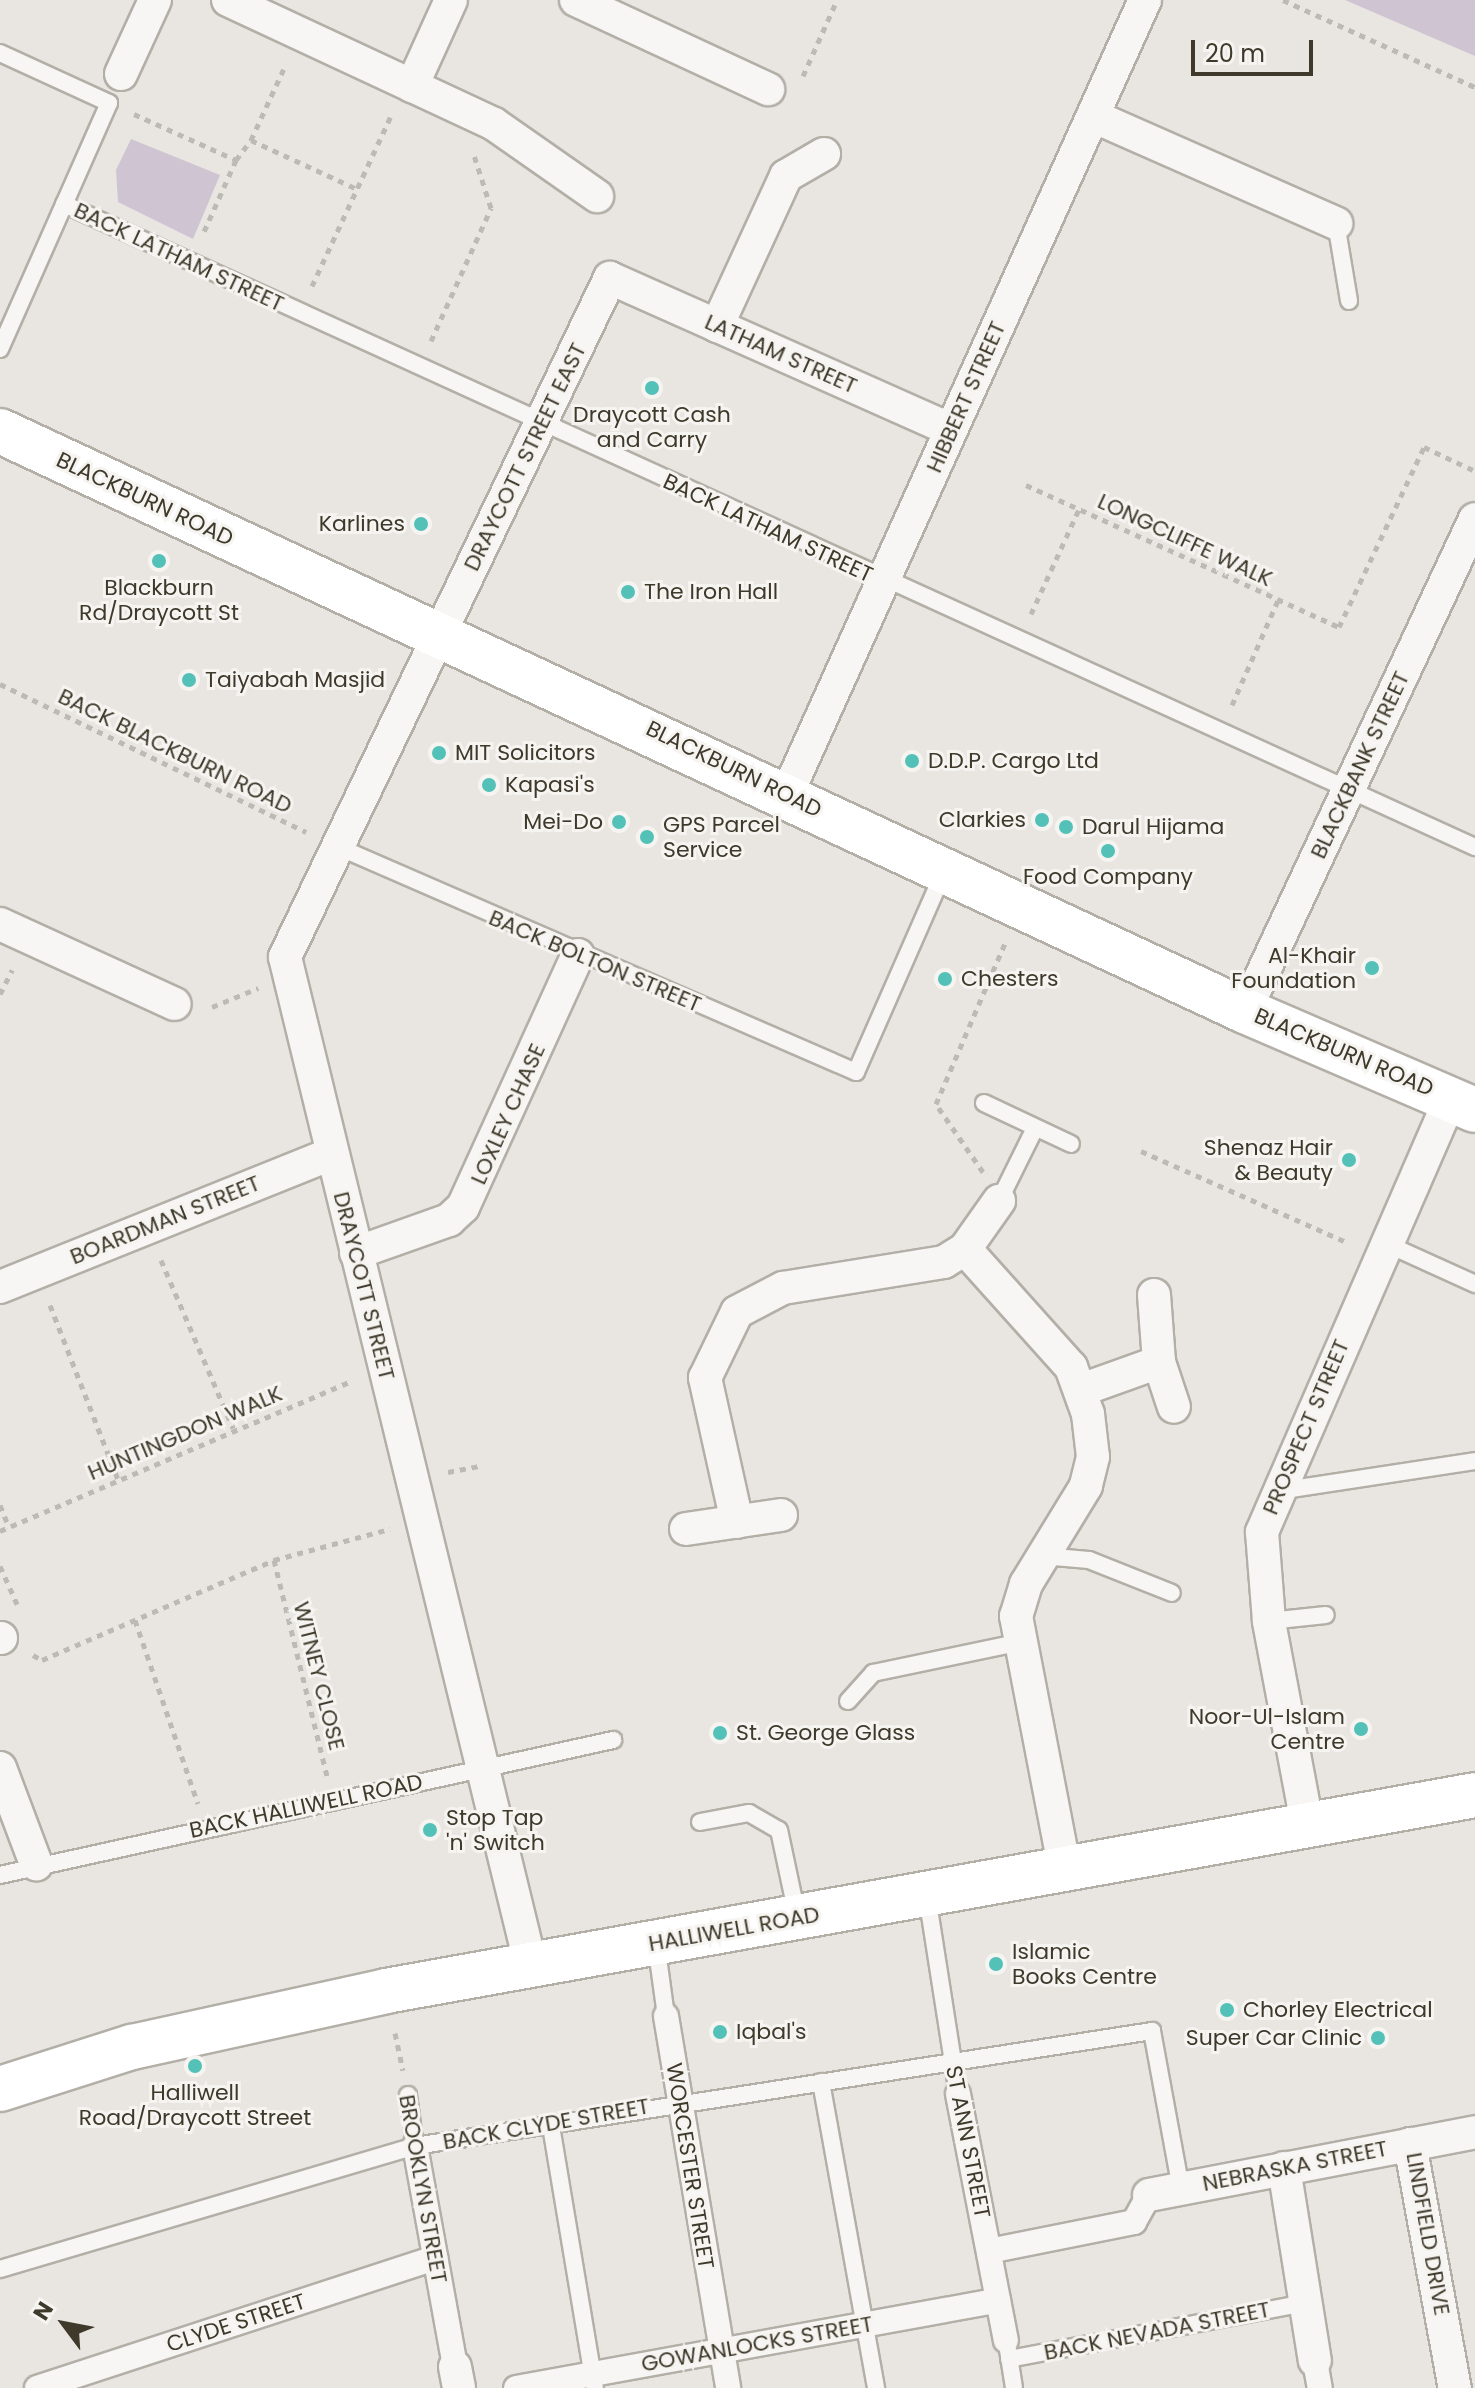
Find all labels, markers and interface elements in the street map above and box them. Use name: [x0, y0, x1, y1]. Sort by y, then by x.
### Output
scale bar: [1195, 24, 1317, 74]
text: 20 m: [1205, 37, 1265, 70]
street label: BACK LATHAM STREET: [70, 197, 288, 317]
street label: LATHAM STREET: [701, 309, 861, 399]
street label: HIBBERT STREET: [921, 317, 1011, 477]
street label: DRAYCOTT STREET EAST: [458, 339, 592, 575]
marker: Draycott Cash and Carry: [643, 379, 661, 397]
place label: Draycott Cash and Carry: [573, 401, 731, 452]
street label: BLACKBURN ROAD: [52, 446, 238, 552]
street label: BACK LATHAM STREET: [659, 468, 877, 588]
street label: LONGCLIFFE WALK: [1094, 488, 1276, 592]
place label: Karlines: [319, 511, 405, 537]
marker: Karlines: [412, 515, 430, 533]
marker: Blackburn Rd/Draycott St: [150, 552, 168, 570]
place label: Blackburn Rd/Draycott St: [79, 574, 239, 626]
place label: The Iron Hall: [644, 579, 778, 605]
marker: The Iron Hall: [619, 583, 637, 601]
place label: Taiyabah Masjid: [205, 667, 385, 693]
street label: BLACKBANK STREET: [1305, 667, 1415, 863]
marker: Taiyabah Masjid: [180, 671, 198, 689]
street label: BACK BLACKBURN ROAD: [54, 683, 296, 819]
street label: BLACKBURN ROAD: [642, 715, 826, 823]
place label: MIT Solicitors: [455, 740, 595, 766]
marker: MIT Solicitors: [430, 744, 448, 762]
place label: D.D.P. Cargo Ltd: [928, 748, 1099, 774]
marker: D.D.P. Cargo Ltd: [903, 752, 921, 770]
place label: Kapasi's: [505, 772, 595, 798]
marker: Kapasi's: [480, 776, 498, 794]
place label: Clarkies: [939, 807, 1026, 833]
place label: Mei-Do: [523, 809, 603, 835]
place label: GPS Parcel Service: [663, 811, 780, 862]
marker: Clarkies: [1033, 811, 1051, 829]
marker: Mei-Do: [610, 813, 628, 831]
place label: Darul Hijama: [1082, 814, 1224, 840]
marker: Darul Hijama: [1057, 818, 1075, 836]
marker: GPS Parcel Service: [638, 828, 656, 846]
marker: Food Company: [1099, 842, 1117, 860]
place label: Food Company: [1023, 864, 1193, 890]
street label: BACK BOLTON STREET: [485, 904, 705, 1018]
place label: Al-Khair Foundation: [1231, 942, 1356, 994]
marker: Al-Khair Foundation: [1363, 959, 1381, 977]
place label: Chesters: [961, 966, 1059, 992]
marker: Chesters: [936, 970, 954, 988]
street label: BLACKBURN ROAD: [1250, 1002, 1438, 1102]
street label: LOXLEY CHASE: [465, 1040, 551, 1188]
place label: Shenaz Hair & Beauty: [1204, 1134, 1333, 1186]
marker: Shenaz Hair & Beauty: [1340, 1151, 1358, 1169]
street label: BOARDMAN STREET: [66, 1170, 264, 1270]
street label: DRAYCOTT STREET: [328, 1189, 400, 1383]
street label: PROSPECT STREET: [1257, 1335, 1355, 1519]
street label: HUNTINGDON WALK: [84, 1380, 286, 1486]
street label: WITNEY CLOSE: [288, 1599, 350, 1753]
place label: Noor-Ul-Islam Centre: [1189, 1703, 1345, 1754]
place label: St. George Glass: [736, 1720, 915, 1746]
marker: Noor-Ul-Islam Centre: [1352, 1720, 1370, 1738]
marker: St. George Glass: [711, 1724, 729, 1742]
street label: BACK HALLIWELL ROAD: [187, 1768, 425, 1844]
place label: Stop Tap 'n' Switch: [446, 1804, 545, 1856]
marker: Stop Tap 'n' Switch: [421, 1821, 439, 1839]
street label: HALLIWELL ROAD: [646, 1901, 822, 1957]
place label: Islamic Books Centre: [1012, 1938, 1157, 1990]
marker: Islamic Books Centre: [987, 1955, 1005, 1973]
place label: Chorley Electrical: [1243, 1997, 1433, 2023]
marker: Chorley Electrical: [1218, 2001, 1236, 2019]
place label: Iqbal's: [736, 2019, 806, 2045]
marker: Iqbal's: [711, 2023, 729, 2041]
place label: Super Car Clinic: [1186, 2025, 1362, 2051]
marker: Super Car Clinic: [1369, 2029, 1387, 2047]
marker: Halliwell Road/Draycott Street: [186, 2057, 204, 2075]
street label: WORCESTER STREET: [661, 2061, 719, 2271]
street label: ST ANN STREET: [940, 2063, 996, 2221]
place label: Halliwell Road/Draycott Street: [79, 2079, 311, 2130]
street label: BROOKLYN STREET: [393, 2093, 453, 2285]
street label: BACK CLYDE STREET: [441, 2093, 651, 2155]
street label: NEBRASKA STREET: [1200, 2135, 1390, 2197]
street label: LINDFIELD DRIVE: [1401, 2150, 1455, 2318]
north arrow: [24, 2284, 104, 2364]
street label: CLYDE STREET: [163, 2288, 309, 2358]
text: N: [26, 2296, 61, 2326]
street label: BACK NEVADA STREET: [1042, 2296, 1272, 2366]
street label: GOWANLOCKS STREET: [639, 2311, 875, 2377]

